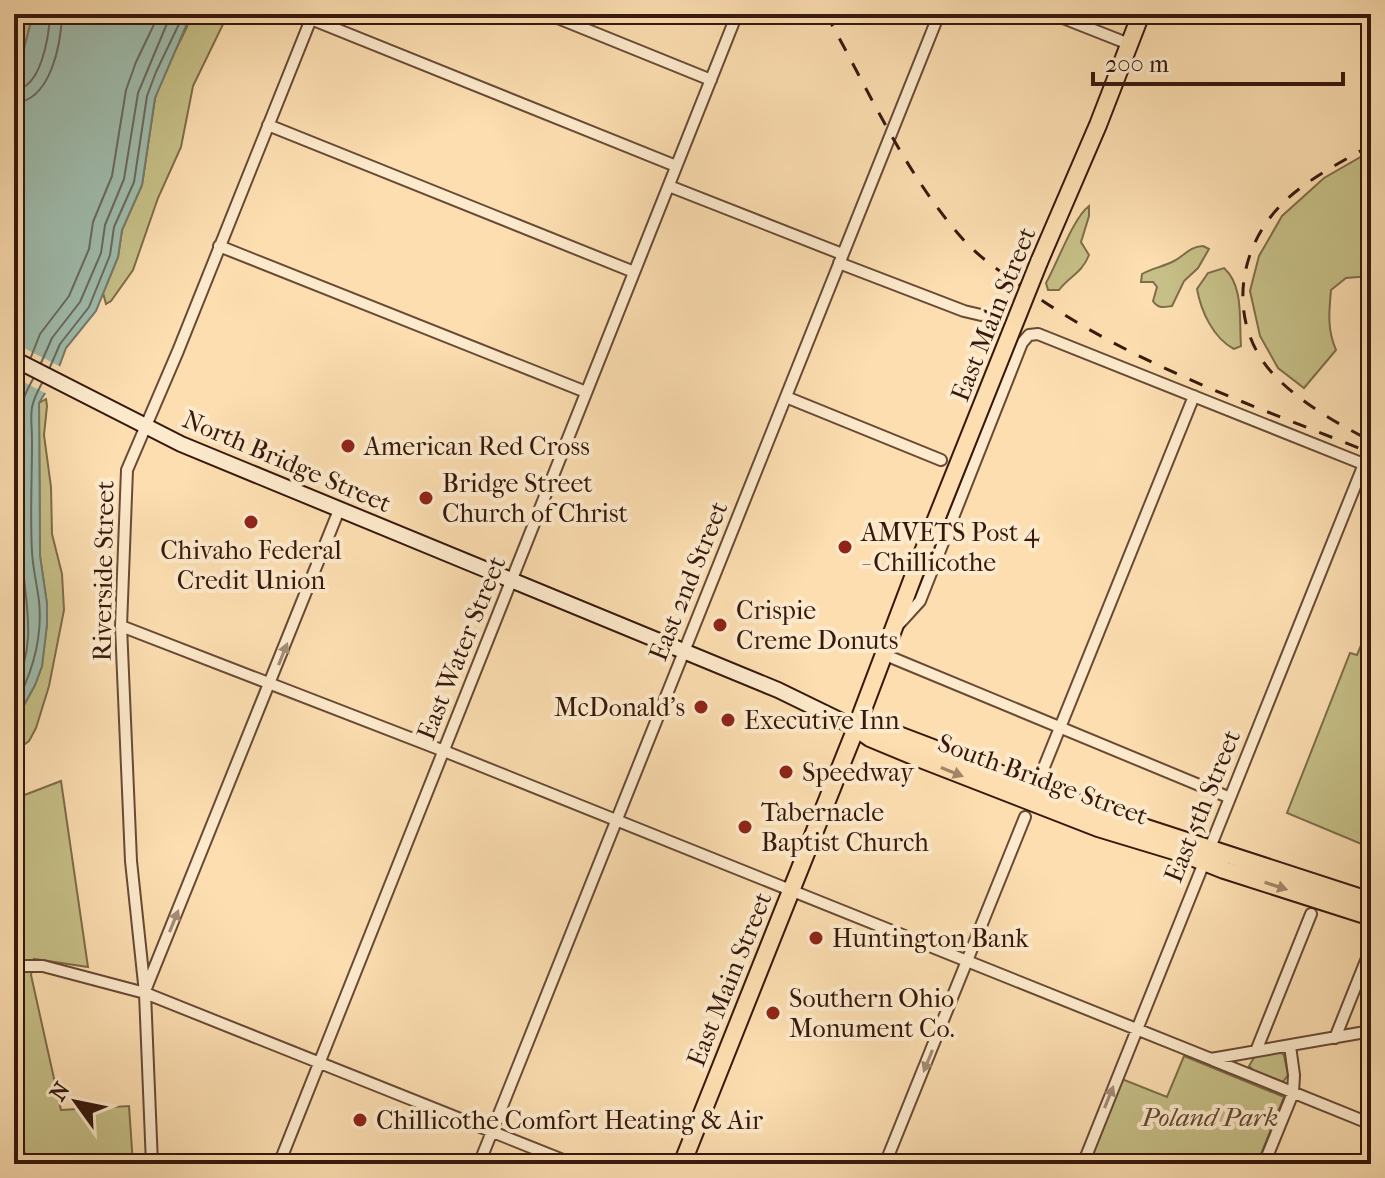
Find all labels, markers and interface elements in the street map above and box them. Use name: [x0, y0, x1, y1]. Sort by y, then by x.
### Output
scale bar: [1093, 36, 1343, 86]
text: 200 m: [1105, 50, 1169, 78]
street label: East Main Street: [944, 222, 1043, 406]
street label: North Bridge Street: [178, 404, 396, 520]
place label: American Red Cross: [363, 431, 590, 462]
marker: American Red Cross: [339, 437, 357, 455]
place label: Bridge Street Church of Christ: [442, 468, 629, 529]
street label: Riverside Street: [86, 480, 121, 662]
marker: Bridge Street Church of Christ: [417, 489, 435, 507]
street label: East 2nd Street: [642, 496, 735, 665]
marker: Chivaho Federal Credit Union: [242, 513, 260, 531]
place label: AMVETS Post 4 - Chillicothe: [860, 517, 1040, 578]
place label: Chivaho Federal Credit Union: [160, 535, 342, 596]
marker: AMVETS Post 4 - Chillicothe: [836, 538, 854, 556]
street label: East Water Street: [410, 551, 513, 745]
place label: Crispie Creme Donuts: [736, 595, 898, 656]
marker: Crispie Creme Donuts: [711, 616, 729, 634]
one-way arrow: [276, 642, 289, 666]
place label: McDonald's: [554, 692, 685, 723]
marker: McDonald's: [692, 698, 710, 716]
place label: Executive Inn: [744, 705, 900, 736]
marker: Executive Inn: [719, 711, 737, 729]
street label: East 5th Street: [1158, 725, 1247, 887]
street label: South Bridge Street: [934, 727, 1153, 832]
place label: Speedway: [802, 757, 915, 788]
marker: Speedway: [777, 763, 795, 781]
one-way arrow: [940, 766, 964, 779]
place label: Tabernacle Baptist Church: [761, 797, 929, 858]
marker: Tabernacle Baptist Church: [736, 818, 754, 836]
one-way arrow: [1264, 880, 1288, 893]
street label: East Main Street: [680, 887, 779, 1071]
one-way arrow: [168, 908, 181, 932]
place label: Huntington Bank: [832, 923, 1029, 954]
marker: Huntington Bank: [807, 929, 825, 947]
place label: Southern Ohio Monument Co.: [789, 983, 955, 1044]
marker: Southern Ohio Monument Co.: [764, 1004, 782, 1022]
one-way arrow: [921, 1049, 934, 1073]
north arrow: [36, 1062, 116, 1142]
text: N: [45, 1077, 76, 1106]
one-way arrow: [1103, 1085, 1116, 1109]
park label: Poland Park: [1141, 1102, 1278, 1133]
place label: Chillicothe Comfort Heating & Air: [376, 1105, 763, 1136]
marker: Chillicothe Comfort Heating & Air: [351, 1111, 369, 1129]

